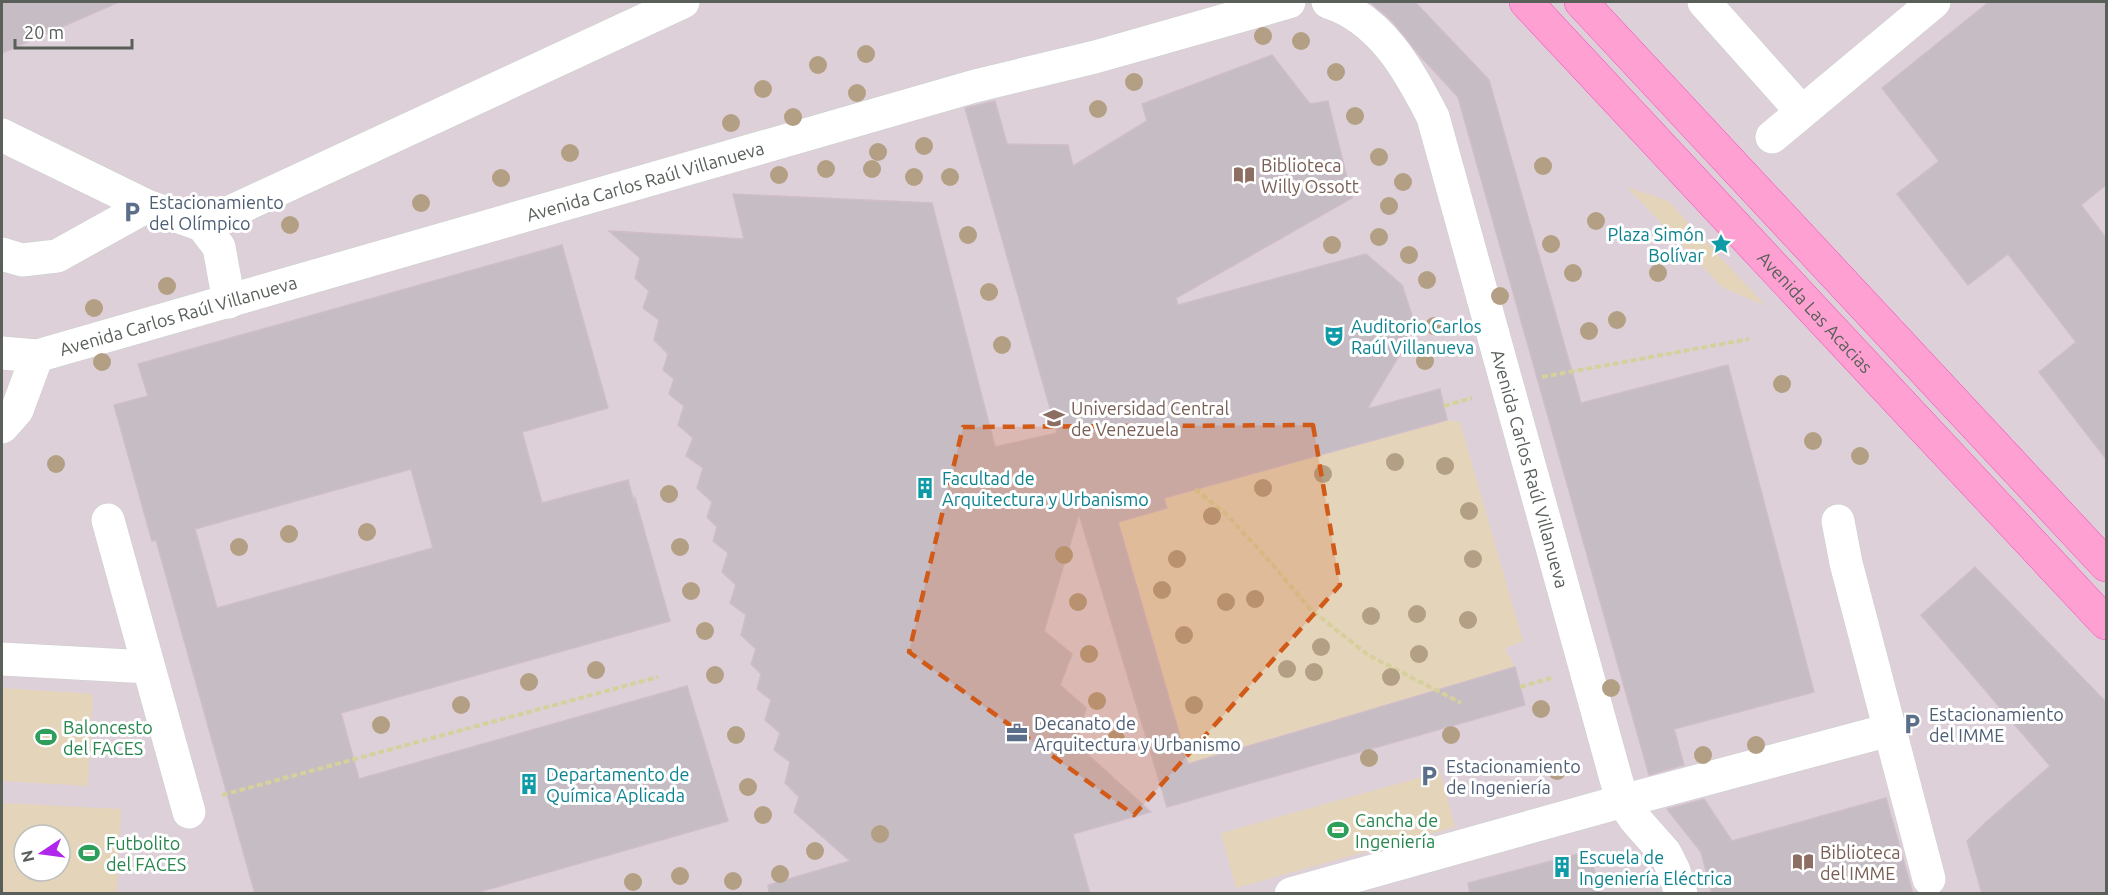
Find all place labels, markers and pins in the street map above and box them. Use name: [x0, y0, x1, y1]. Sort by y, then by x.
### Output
place label: Biblioteca Willy Ossott: [1261, 155, 1359, 196]
library icon: Biblioteca Willy Ossott: [1232, 163, 1256, 187]
place label: Estacionamiento del Olímpico: [149, 192, 284, 233]
parking icon: Estacionamiento del Olímpico: [120, 200, 144, 224]
place label: Plaza Simón Bolívar: [1607, 224, 1704, 265]
place icon: Plaza Simón Bolívar: [1709, 232, 1733, 256]
place label: Auditorio Carlos Raúl Villanueva: [1351, 316, 1482, 357]
theatre icon: Auditorio Carlos Raúl Villanueva: [1322, 324, 1346, 348]
place label: Universidad Central de Venezuela: [1071, 398, 1229, 439]
school or university icon: Universidad Central de Venezuela: [1042, 406, 1066, 430]
place label: Facultad de Arquitectura y Urbanismo: [942, 468, 1149, 509]
building icon: Facultad de Arquitectura y Urbanismo: [913, 476, 937, 500]
place label: Estacionamiento del IMME: [1929, 704, 2064, 745]
parking icon: Estacionamiento del IMME: [1900, 712, 1924, 736]
place label: Decanato de Arquitectura y Urbanismo: [1034, 713, 1241, 754]
place label: Baloncesto del FACES: [63, 717, 153, 758]
office icon: Decanato de Arquitectura y Urbanismo: [1005, 721, 1029, 745]
sports icon: Baloncesto del FACES: [34, 725, 58, 749]
place label: Estacionamiento de Ingeniería: [1446, 756, 1581, 797]
place label: Departamento de Química Aplicada: [546, 764, 689, 806]
parking icon: Estacionamiento de Ingeniería: [1417, 764, 1441, 788]
building icon: Departamento de Química Aplicada: [517, 772, 541, 796]
place label: Cancha de Ingeniería: [1355, 810, 1438, 851]
sports icon: Cancha de Ingeniería: [1326, 818, 1350, 842]
place label: Futbolito del FACES: [106, 833, 186, 874]
sports icon: Futbolito del FACES: [77, 841, 101, 865]
place label: Biblioteca del IMME: [1820, 842, 1901, 883]
place label: Escuela de Ingeniería Eléctrica: [1579, 847, 1732, 888]
library icon: Biblioteca del IMME: [1791, 850, 1815, 874]
building icon: Escuela de Ingeniería Eléctrica: [1550, 855, 1574, 879]

